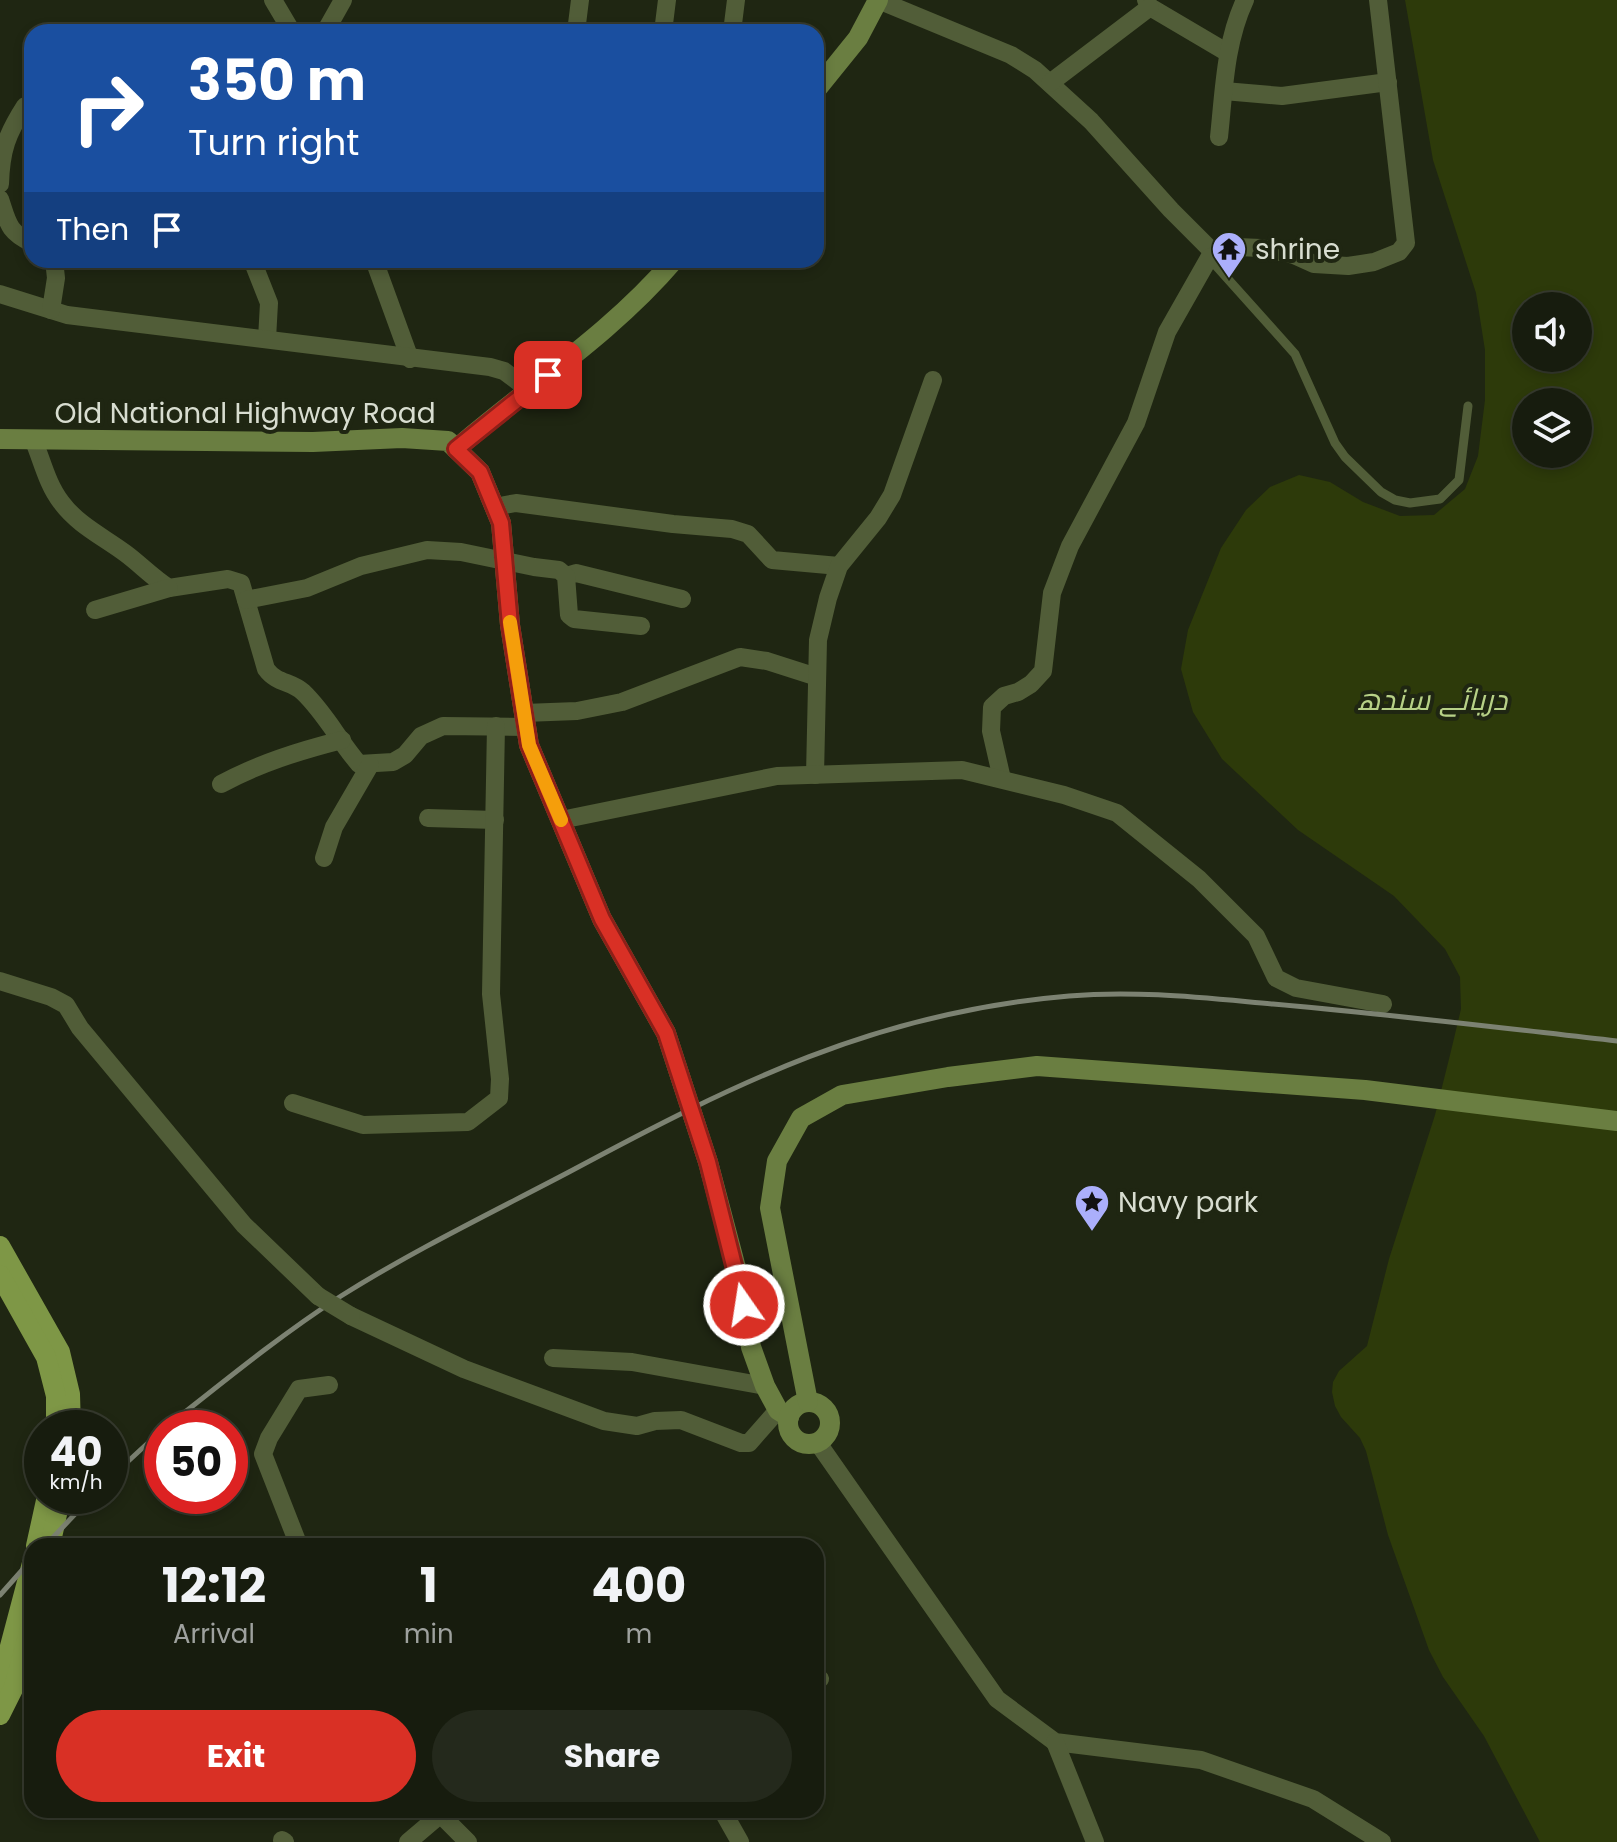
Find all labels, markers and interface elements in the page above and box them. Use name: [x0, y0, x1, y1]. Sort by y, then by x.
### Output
text: 350 m: [188, 41, 366, 120]
icon: right: [56, 56, 160, 160]
text: Turn right: [188, 117, 359, 168]
text: Then: [56, 208, 129, 251]
icon: arrive: [145, 208, 189, 252]
temple icon: shrine: [1210, 230, 1248, 280]
place label: shrine: [1255, 230, 1340, 269]
map controls: [1512, 292, 1592, 468]
button: sound: [1512, 292, 1592, 372]
pin: [514, 341, 582, 409]
icon: arrive: [526, 353, 570, 397]
button: layers: [1512, 388, 1592, 468]
street label: Old National Highway Road: [54, 394, 436, 433]
water label: دریائے سندھ: [1357, 678, 1509, 721]
place icon: Navy park: [1073, 1183, 1111, 1233]
place label: Navy park: [1118, 1183, 1259, 1222]
position arrow: [702, 1263, 786, 1347]
speed limit sign: 50: [144, 1410, 248, 1514]
text: 40: [49, 1424, 103, 1480]
text: km/h: [49, 1468, 103, 1496]
text: 12:12: [162, 1552, 266, 1619]
text: 1: [420, 1552, 438, 1619]
text: 400: [591, 1552, 686, 1619]
text: Arrival: [173, 1616, 255, 1652]
text: min: [404, 1616, 454, 1652]
text: m: [625, 1616, 652, 1652]
button: Exit: [56, 1710, 416, 1802]
button: Share: [432, 1710, 792, 1802]

